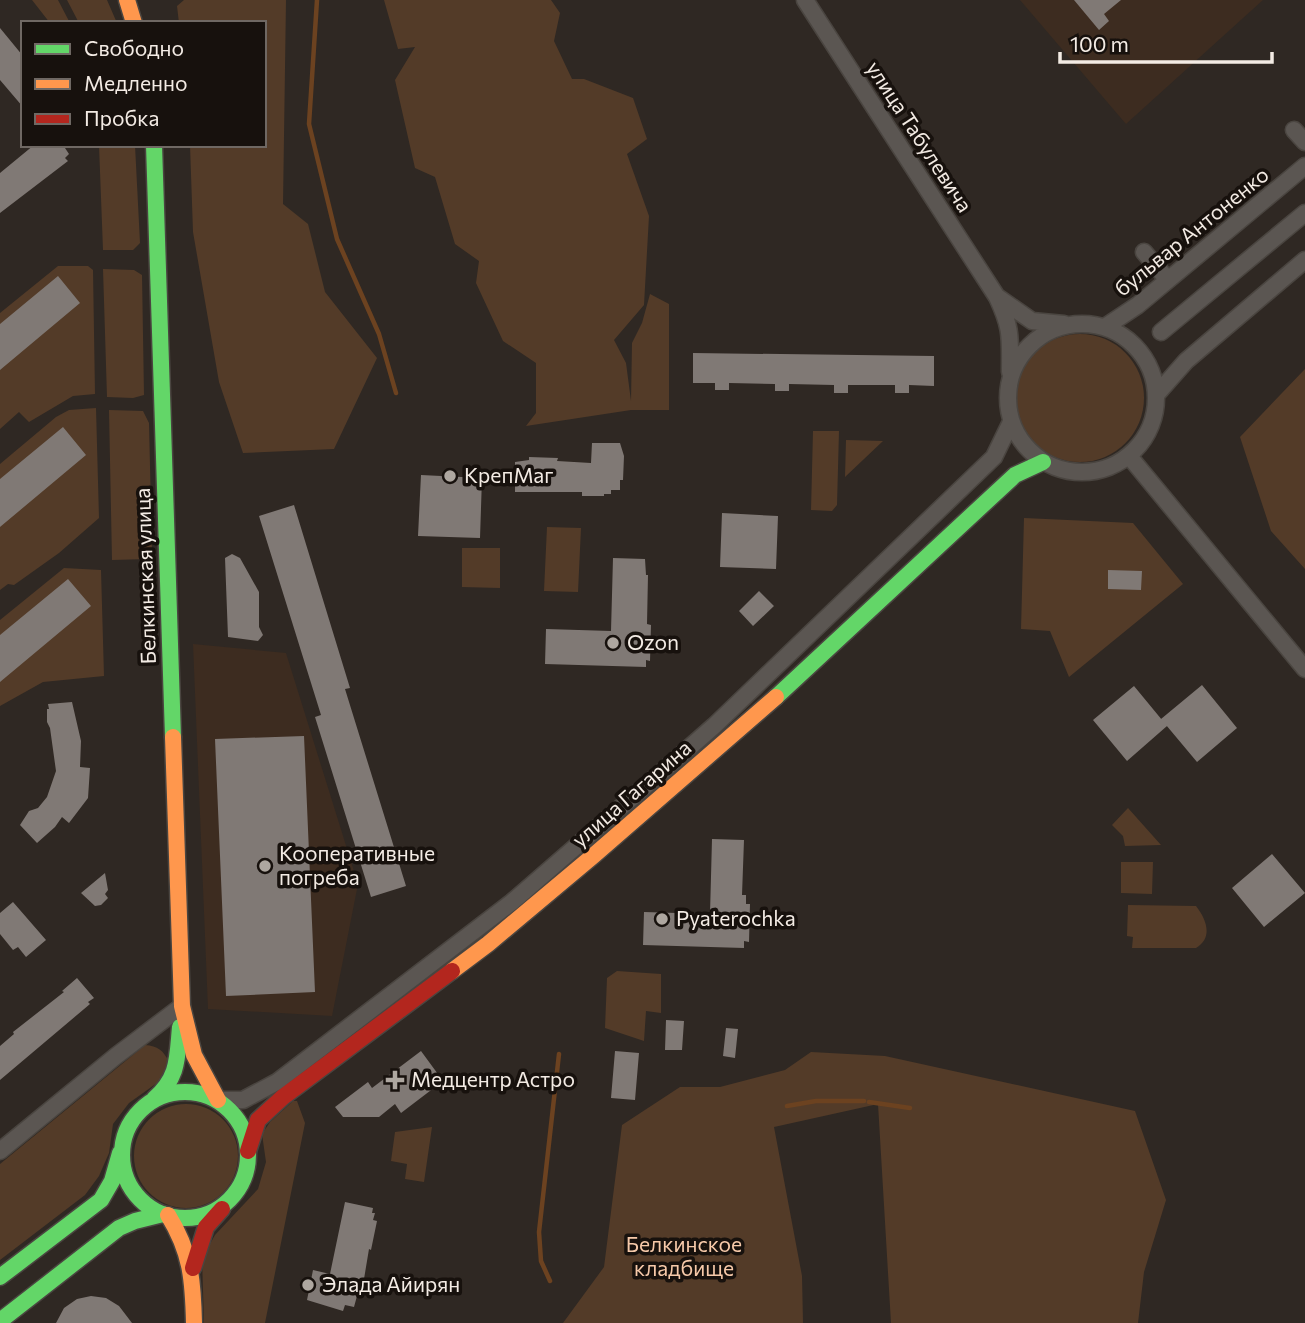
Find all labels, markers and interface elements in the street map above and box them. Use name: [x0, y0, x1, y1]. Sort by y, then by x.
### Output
legend: [21, 21, 266, 147]
scale bar: [1060, 21, 1272, 65]
text: 100 m: [1070, 31, 1129, 56]
text: Свободно: [84, 35, 184, 60]
street label: улица Табулевича: [862, 56, 978, 216]
text: Медленно: [84, 70, 188, 95]
text: Пробка: [84, 105, 159, 130]
street label: бульвар Антоненко: [1109, 161, 1273, 301]
place label: КрепМаг: [464, 462, 553, 487]
marker: КрепМаг: [442, 468, 458, 484]
street label: Белкинская улица: [129, 487, 160, 665]
place label: Ozon: [627, 629, 679, 654]
marker: Ozon: [605, 635, 621, 651]
street label: улица Гагарина: [566, 734, 696, 851]
place label: Кооперативные погреба: [279, 840, 435, 889]
marker: Кооперативные погреба: [257, 858, 273, 874]
place label: Pyaterochka: [676, 905, 796, 930]
marker: Pyaterochka: [654, 911, 670, 927]
place label: Медцентр Астро: [411, 1066, 575, 1091]
marker: Медцентр Астро: [385, 1070, 405, 1090]
park label: Белкинское кладбище: [626, 1231, 742, 1280]
place label: Элада Айирян: [322, 1271, 460, 1296]
marker: Элада Айирян: [300, 1277, 316, 1293]

